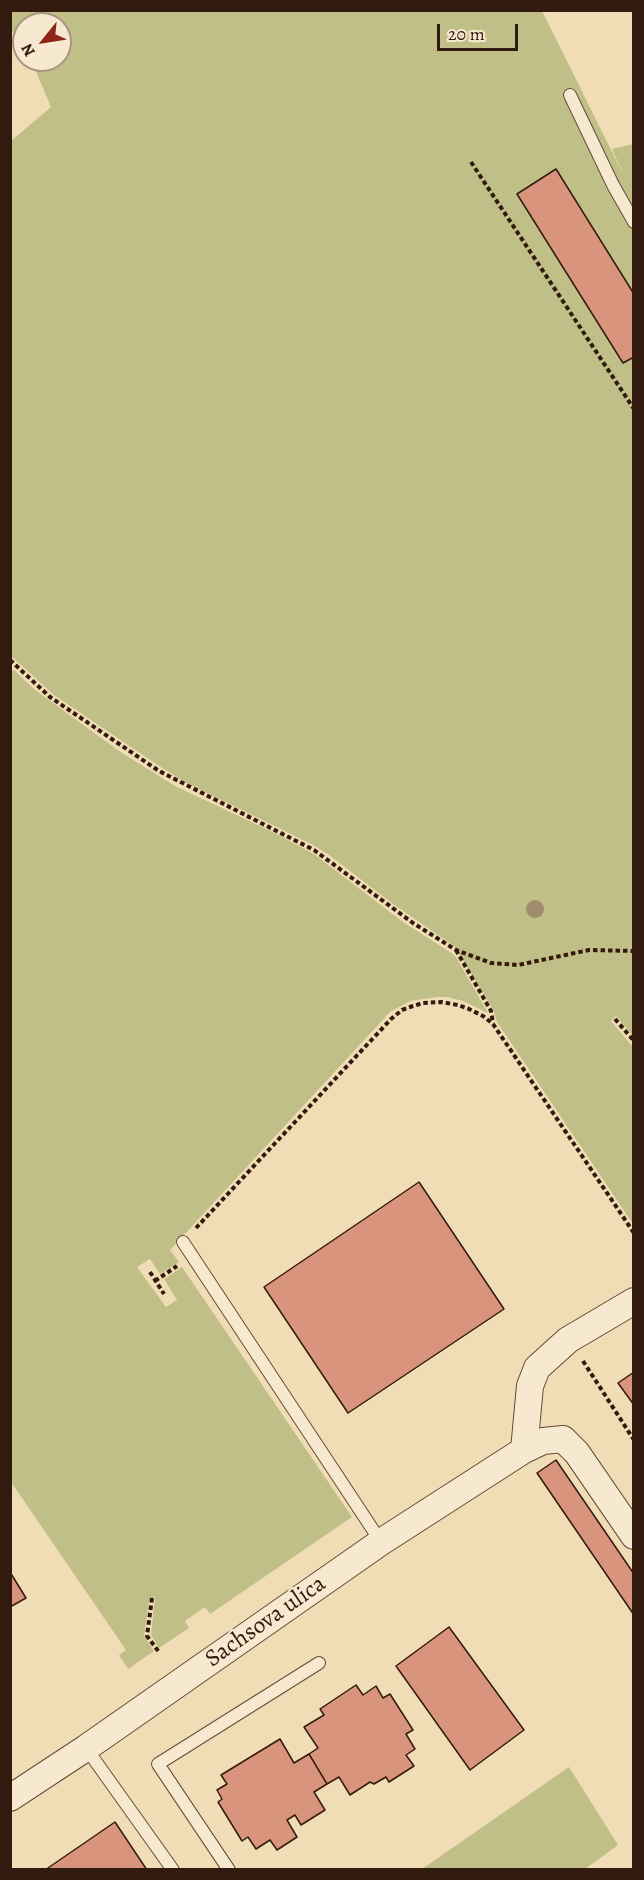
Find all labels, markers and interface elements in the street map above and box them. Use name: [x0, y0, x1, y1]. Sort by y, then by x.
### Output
north arrow: [12, 12, 72, 72]
scale bar: [440, 12, 521, 50]
text: 20 m: [448, 22, 485, 46]
text: N: [16, 39, 41, 61]
street label: Sachsova ulica: [200, 1570, 332, 1674]

